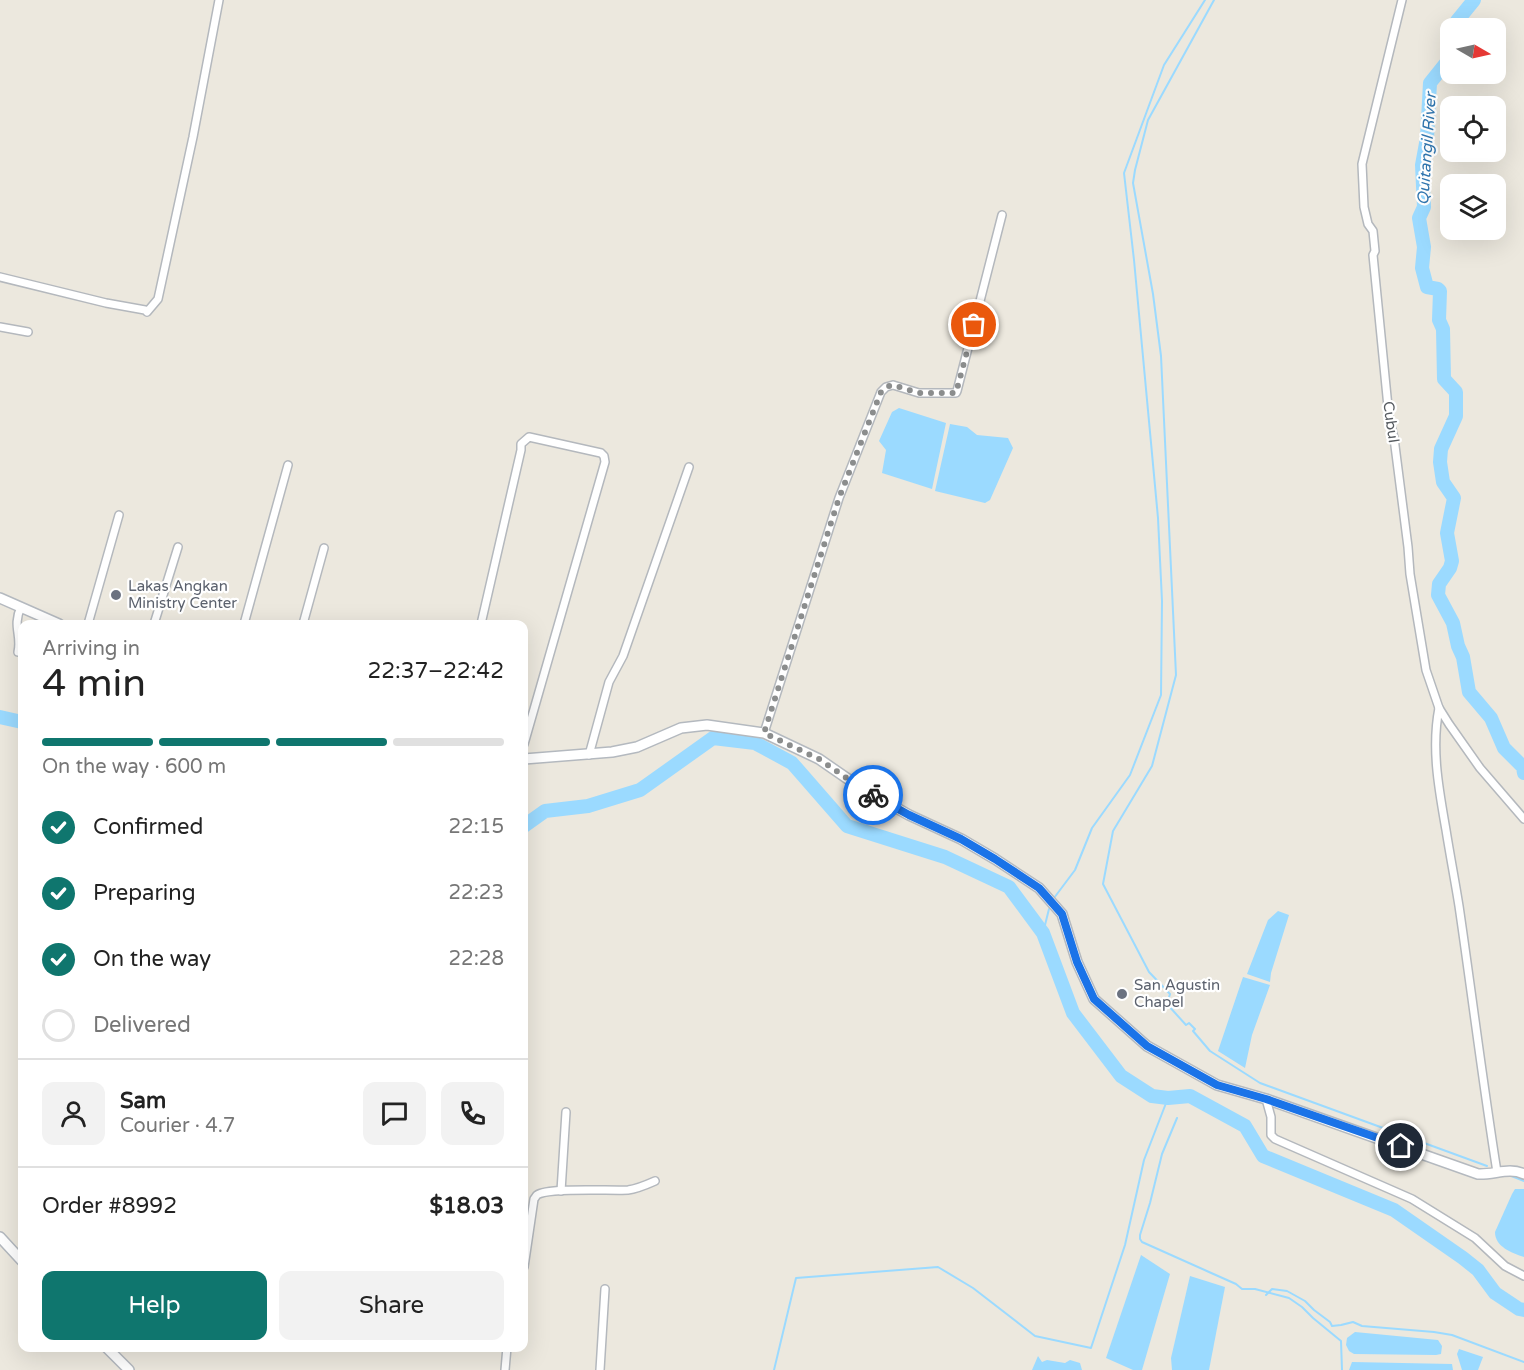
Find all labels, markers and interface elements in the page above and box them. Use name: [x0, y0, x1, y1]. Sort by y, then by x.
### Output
north arrow: [1440, 18, 1506, 84]
map controls: [1440, 18, 1506, 240]
water label: Quitangil River: [1413, 90, 1441, 206]
button: locate: [1440, 96, 1506, 162]
button: layers: [1440, 174, 1506, 240]
pin: [948, 299, 999, 350]
icon: bag: [957, 308, 990, 341]
street label: Cubul: [1379, 400, 1403, 444]
place label: Lakas Angkan Ministry Center: [128, 577, 237, 612]
marker: Lakas Angkan Ministry Center: [109, 588, 123, 602]
text: Arriving in: [42, 637, 140, 661]
text: 22:37–22:42: [367, 658, 504, 684]
text: 4 min: [42, 660, 146, 707]
text: On the way · 600 m: [42, 755, 226, 779]
courier: [843, 765, 903, 825]
icon: bike: [857, 779, 890, 812]
icon: check: [42, 811, 75, 844]
text: Confirmed: [93, 814, 203, 840]
text: 22:15: [449, 815, 504, 839]
icon: check: [42, 877, 75, 910]
text: Preparing: [93, 880, 196, 906]
text: 22:23: [449, 881, 504, 905]
icon: check: [42, 943, 75, 976]
text: On the way: [93, 946, 211, 972]
text: 22:28: [449, 947, 504, 971]
place label: San Agustin Chapel: [1134, 976, 1220, 1011]
marker: San Agustin Chapel: [1115, 987, 1129, 1001]
text: Delivered: [93, 1012, 191, 1038]
button: person: [42, 1082, 105, 1145]
button: chat: [363, 1082, 426, 1145]
button: phone: [441, 1082, 504, 1145]
text: Sam: [120, 1088, 166, 1114]
text: Courier · 4.7: [120, 1114, 235, 1138]
pin: [1375, 1120, 1426, 1171]
icon: home: [1384, 1129, 1417, 1162]
text: Order #8992: [42, 1193, 177, 1219]
text: $18.03: [429, 1193, 504, 1219]
button: Help: [42, 1271, 267, 1340]
button: Share: [279, 1271, 504, 1340]

